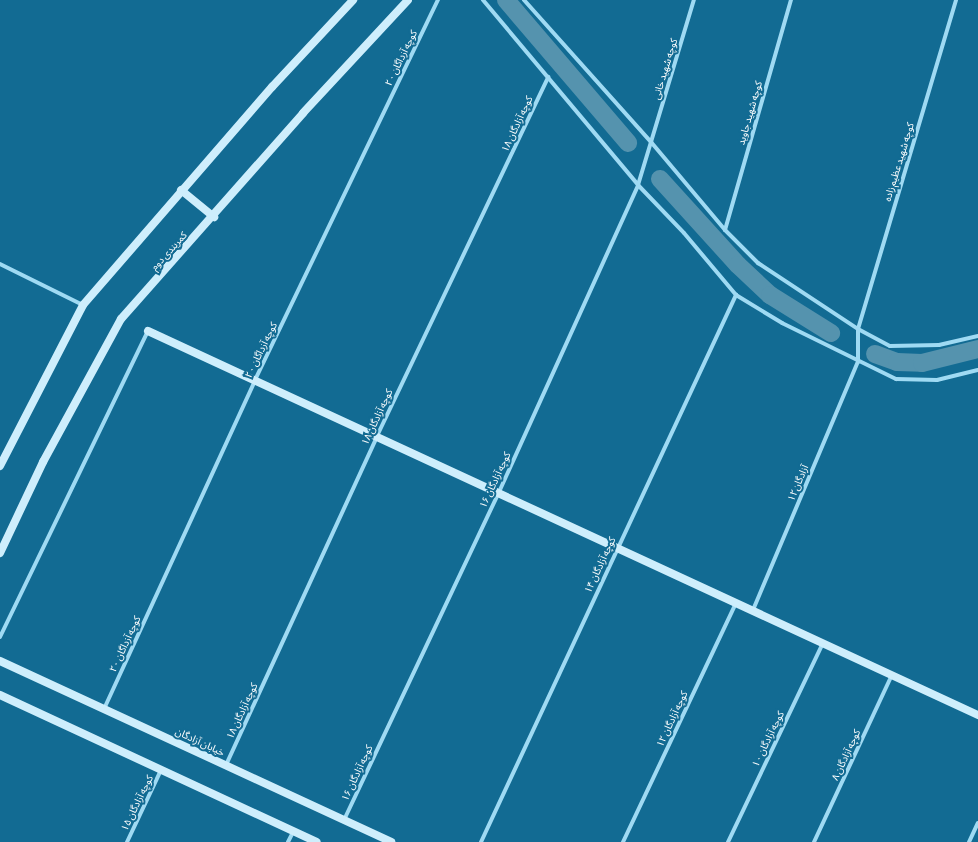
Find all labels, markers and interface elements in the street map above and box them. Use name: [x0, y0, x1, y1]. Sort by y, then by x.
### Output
street label: کوچه آزداگان ۲۰: [382, 28, 420, 88]
street label: کوچه شهید خانی: [650, 37, 680, 101]
street label: کوچه شهید جاوید: [735, 80, 765, 146]
street label: کوچه آزادگان ۱۸: [499, 94, 535, 154]
street label: کوچه شهید عظیم زاده: [881, 121, 917, 203]
street label: کمربندی دوم: [148, 229, 190, 273]
street label: کوچه آزداگان ۲۰: [242, 320, 280, 380]
street label: کوچه آزادگان ۱۸: [359, 387, 395, 447]
street label: کوچه آزادگان ۱۶: [477, 450, 513, 510]
street label: ۱۲آزادگان: [785, 463, 811, 503]
street label: کوچه آزادگان ۱۴: [582, 535, 618, 595]
street label: کوچه آزداگان ۲۰: [107, 614, 143, 674]
street label: کوچه آزادگان ۱۸: [224, 681, 260, 741]
street label: کوچه آزادگان ۱۲: [654, 689, 690, 749]
street label: کوچه آزادگان ۱۰: [749, 709, 787, 769]
street label: خیابان آزادگان: [173, 725, 227, 759]
street label: کوچه آزادگان ۸: [829, 728, 863, 782]
street label: کوچه آزادگان ۱۶: [339, 743, 375, 803]
street label: کوچه آزادگان ۱۵: [118, 773, 156, 833]

